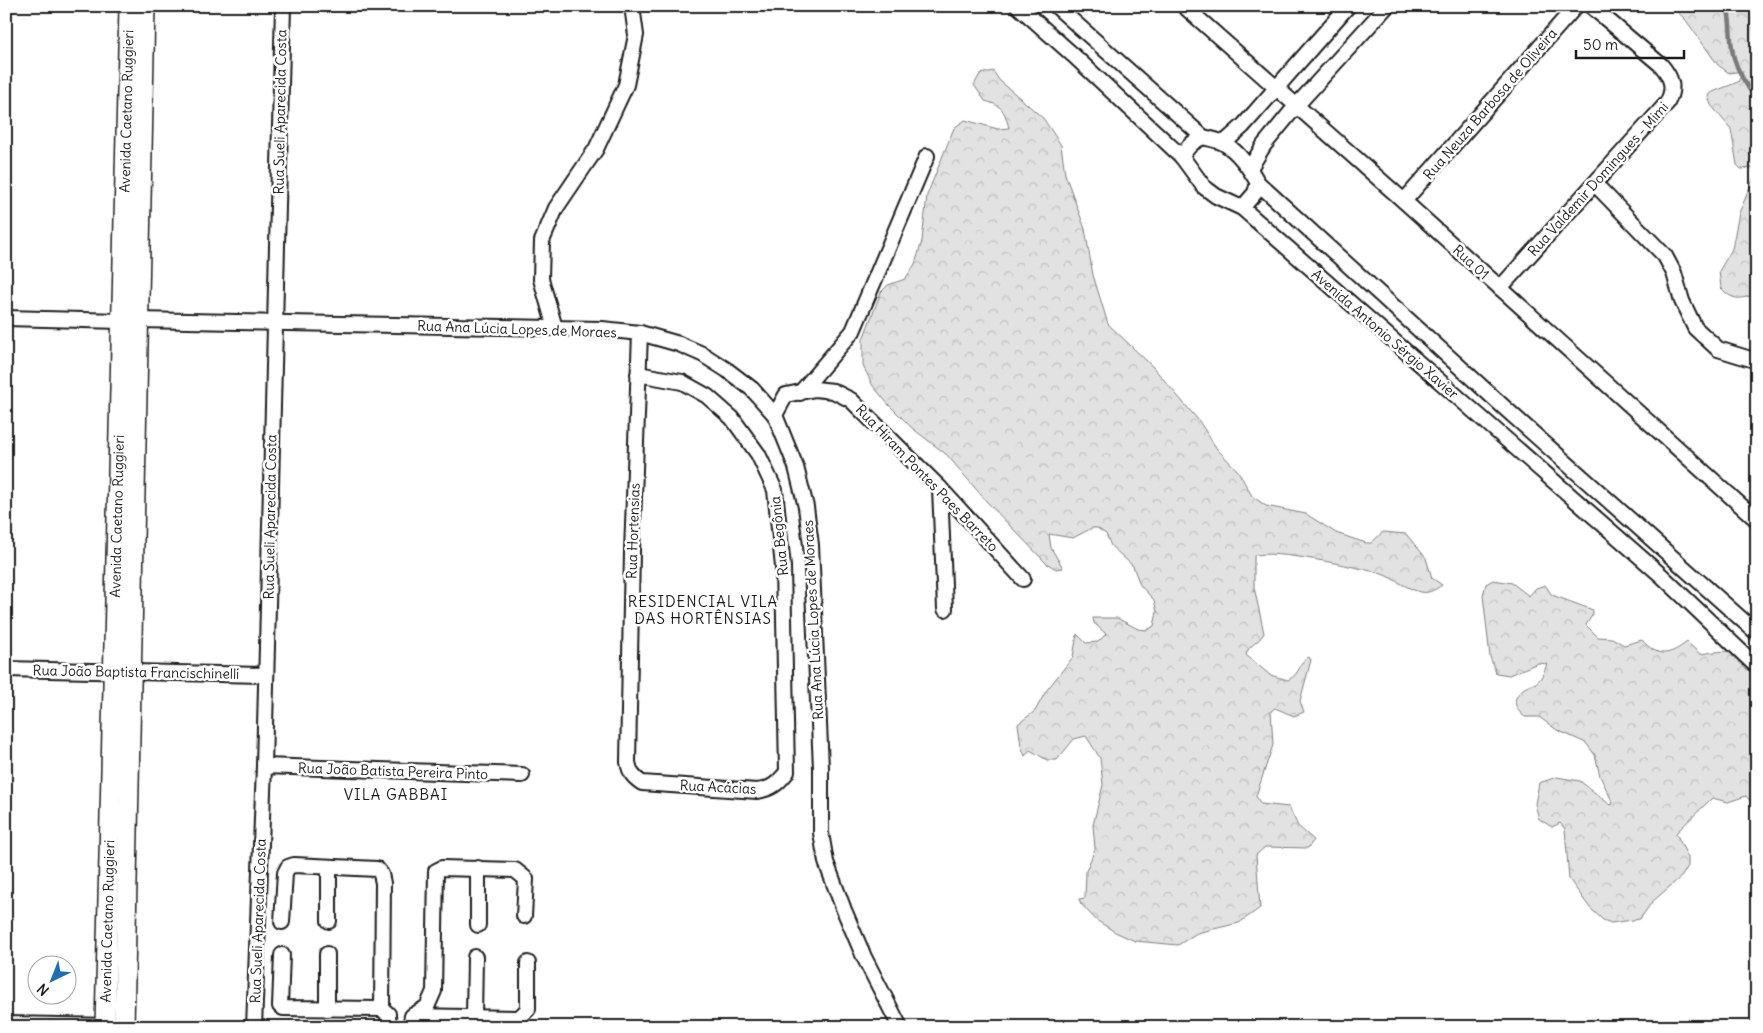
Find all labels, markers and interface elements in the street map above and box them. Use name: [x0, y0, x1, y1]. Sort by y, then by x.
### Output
street label: Rua Neuza Barbosa de Oliveira: [1419, 25, 1561, 183]
scale bar: [1576, 28, 1683, 60]
street label: Rua Sueli Aparecida Costa: [270, 29, 290, 195]
street label: Avenida Caetano Ruggieri: [116, 30, 137, 193]
text: 50 m: [1583, 35, 1618, 54]
street label: Rua Valdemir Domingues - Mimi: [1524, 98, 1672, 260]
street label: Rua 01: [1449, 241, 1493, 283]
street label: Avenida Antonio Sérgio Xavier: [1308, 265, 1462, 403]
street label: Rua Ana Lúcia Lopes de Moraes: [417, 317, 617, 341]
street label: Rua Hiram Pontes Paes Barreto: [852, 401, 1002, 556]
street label: Rua Sueli Aparecida Costa: [260, 434, 280, 600]
street label: Avenida Caetano Ruggieri: [106, 435, 128, 598]
street label: Rua Hortensias: [622, 483, 644, 579]
street label: Rua Begônia: [766, 495, 792, 577]
street label: Rua Ana Lúcia Lopes de Moraes: [799, 520, 827, 720]
district label: RESIDENCIAL VILA DAS HORTÊNSIAS: [628, 592, 778, 628]
street label: Rua João Baptista Francischinelli: [33, 661, 239, 683]
street label: Rua João Batista Pereira Pinto: [298, 759, 488, 783]
street label: Rua Acácias: [679, 776, 757, 798]
district label: VILA GABBAI: [344, 785, 448, 804]
street label: Rua Sueli Aparecida Costa: [246, 838, 270, 1004]
street label: Avenida Caetano Ruggieri: [97, 839, 118, 1003]
north arrow: [28, 956, 78, 1006]
text: N: [33, 980, 53, 999]

